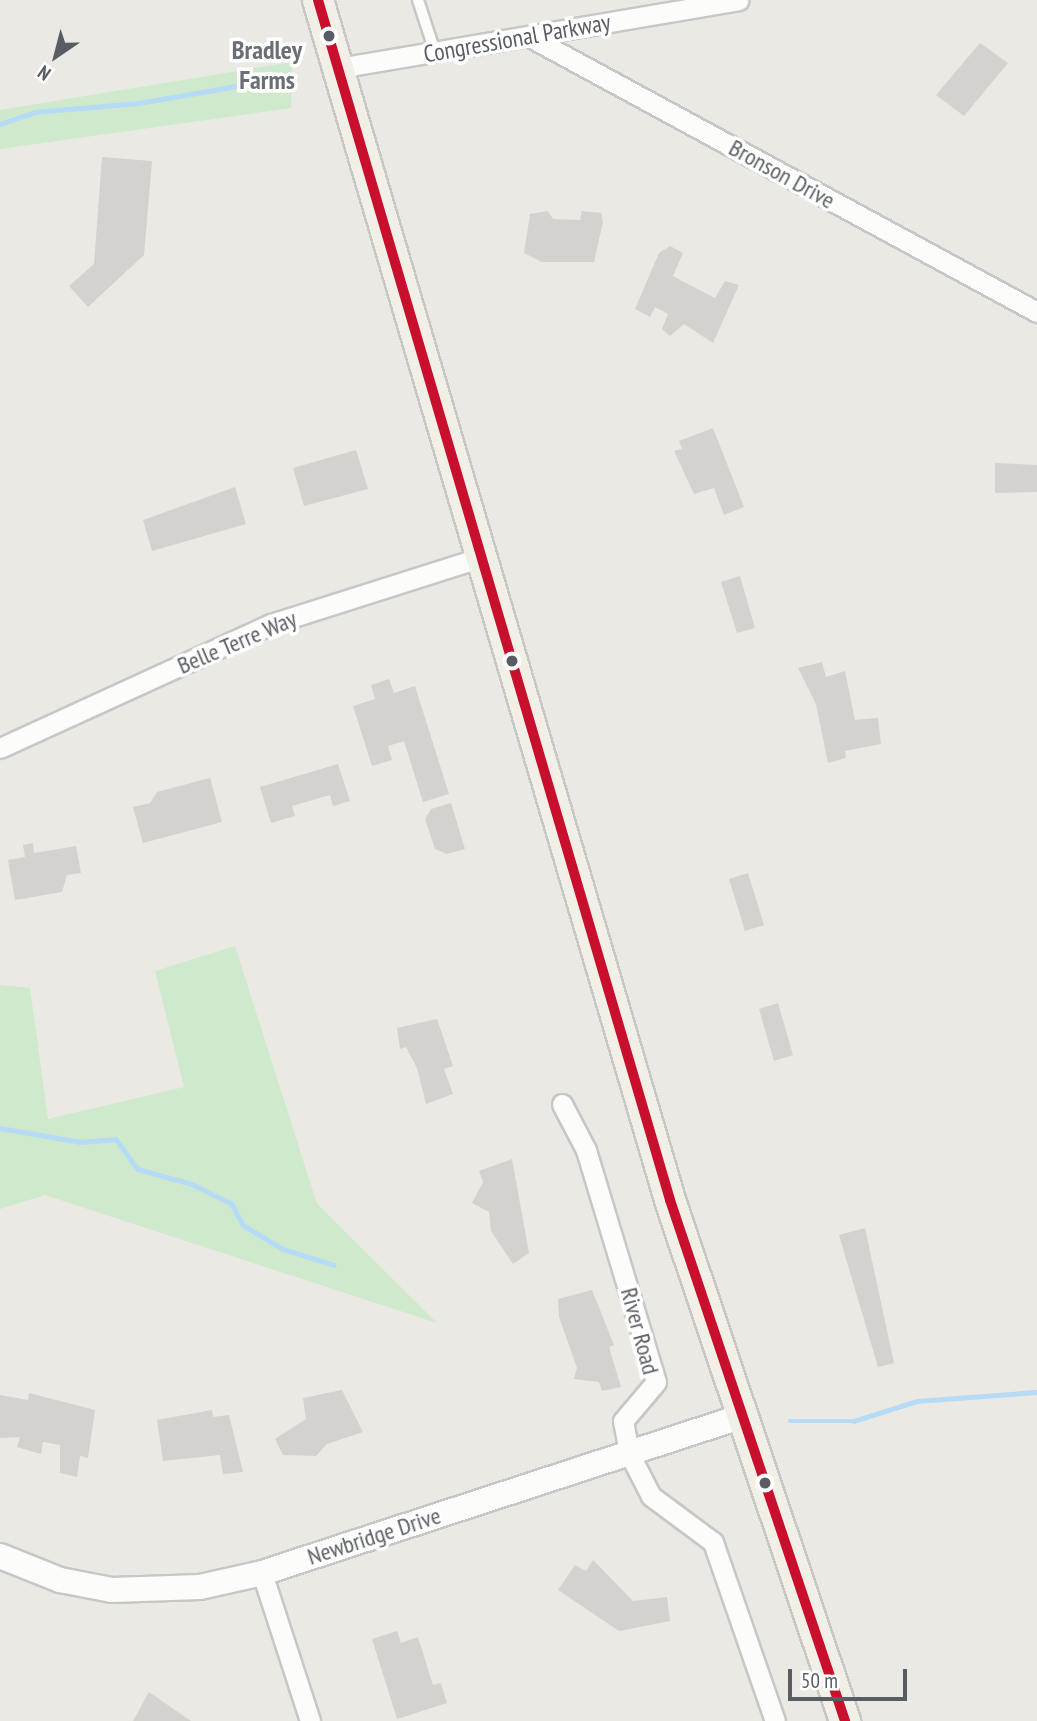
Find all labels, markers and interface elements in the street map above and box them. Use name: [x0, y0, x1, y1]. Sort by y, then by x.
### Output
street label: Congressional Parkway: [421, 7, 613, 69]
north arrow: [21, 21, 91, 91]
unlabelled marker: [322, 29, 336, 43]
district label: Bradley Farms: [232, 34, 302, 96]
text: N: [33, 60, 55, 86]
street label: Bronson Drive: [724, 133, 840, 215]
street label: Belle Terre Way: [173, 604, 301, 680]
unlabelled marker: [505, 654, 519, 668]
street label: River Road: [615, 1285, 665, 1377]
unlabelled marker: [758, 1476, 772, 1490]
street label: Newbridge Drive: [304, 1501, 444, 1571]
scale bar: [792, 1654, 911, 1698]
text: 50 m: [801, 1667, 838, 1694]

